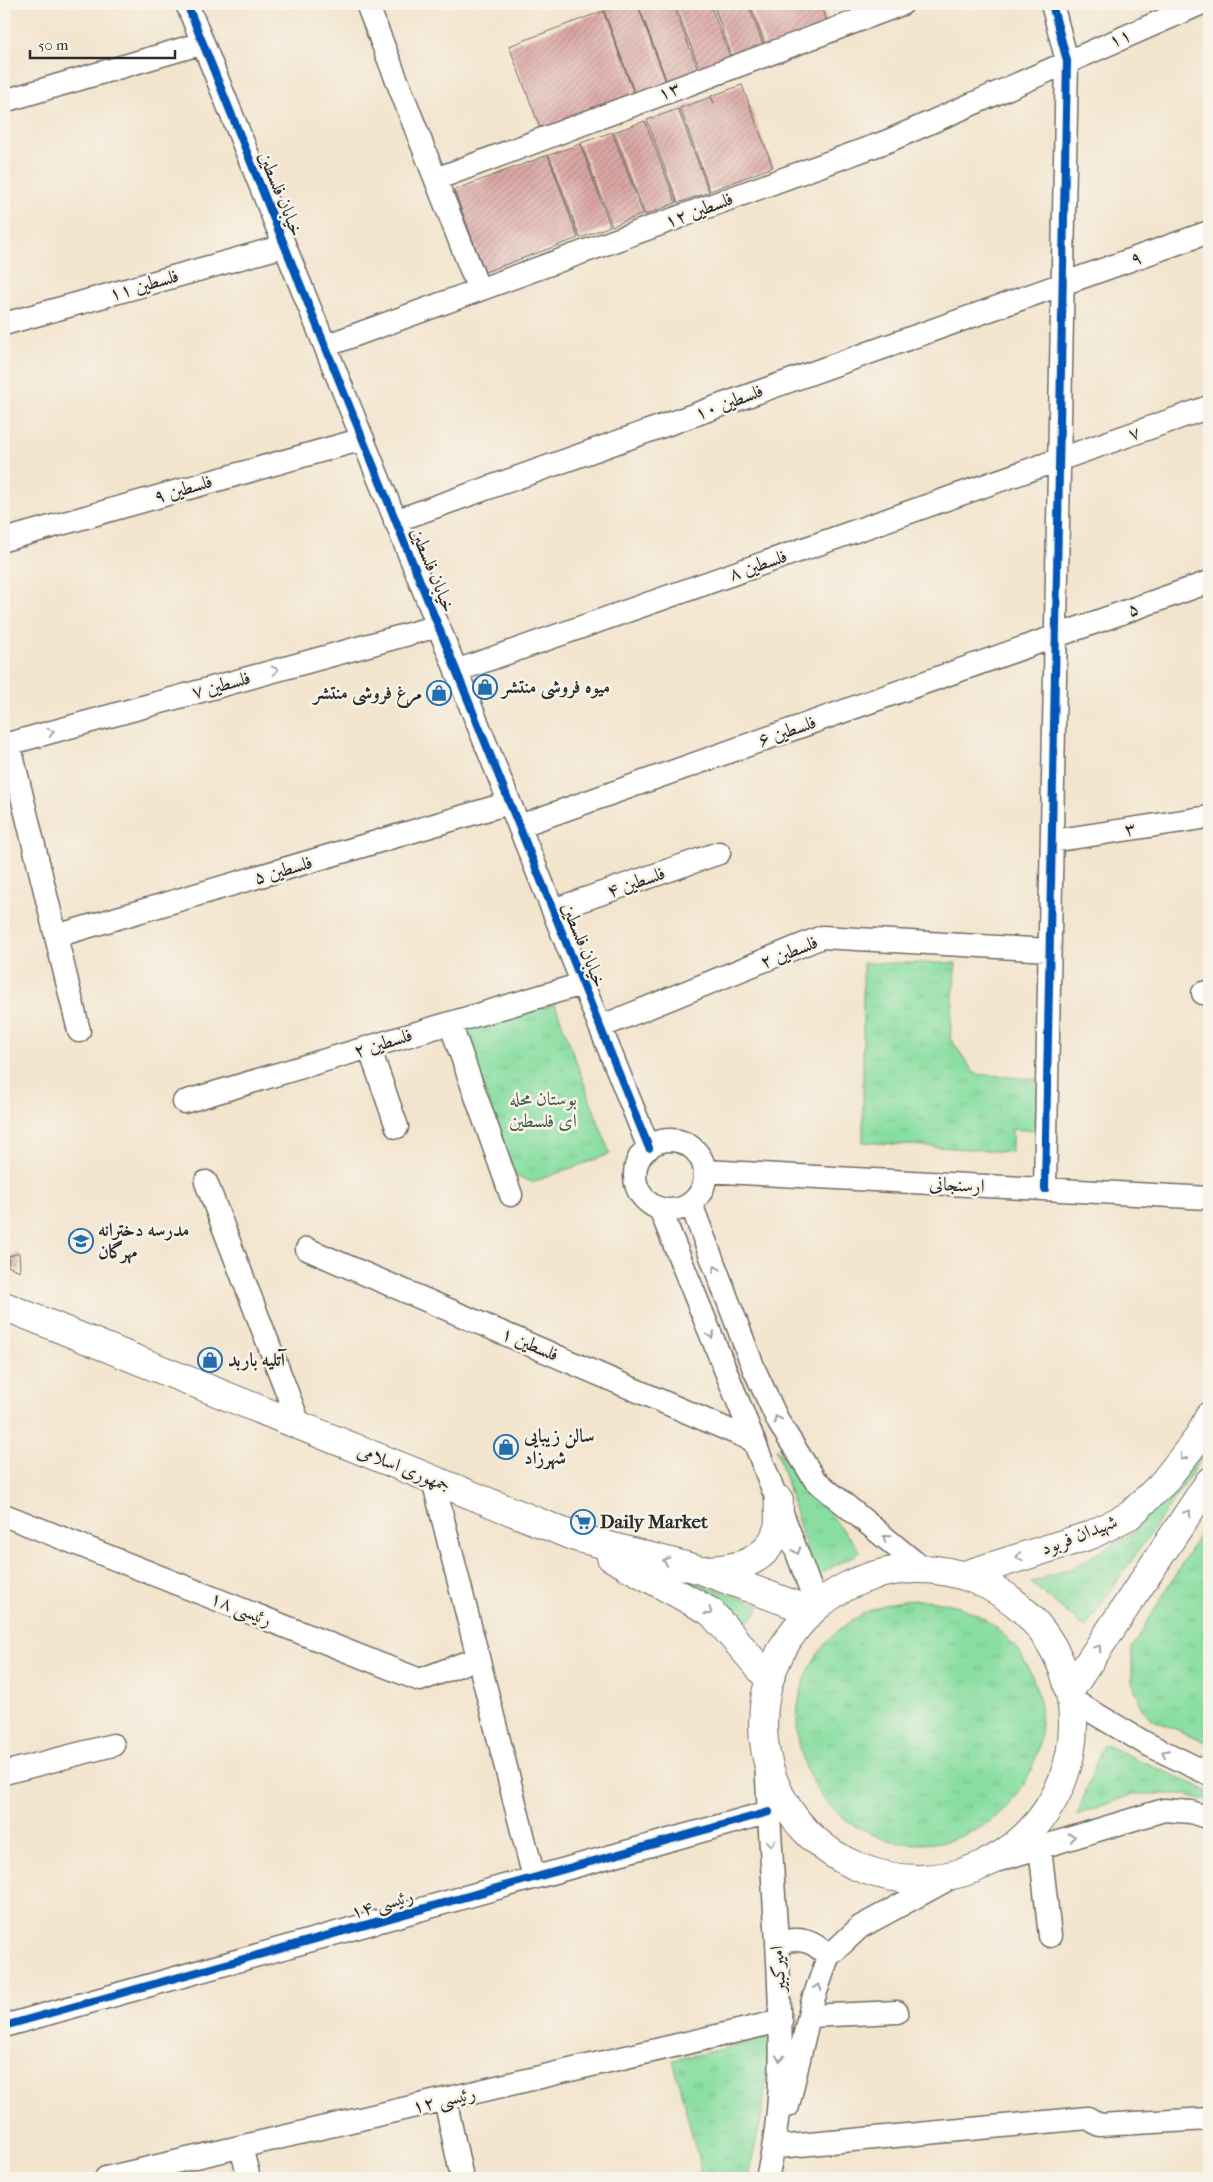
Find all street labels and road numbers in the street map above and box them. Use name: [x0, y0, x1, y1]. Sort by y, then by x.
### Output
street label: ۱۱: [1105, 24, 1135, 52]
street label: ۱۳: [655, 77, 683, 105]
street label: خیابان فلسطین: [254, 148, 308, 240]
street label: فلسطین ۱۲: [662, 187, 736, 233]
street label: ۹: [1127, 246, 1145, 270]
street label: فلسطین ۱۱: [107, 265, 181, 305]
street label: فلسطین ۱۰: [692, 379, 766, 425]
street label: ۷: [1125, 421, 1143, 445]
street label: فلسطین ۹: [151, 470, 215, 508]
street label: خیابان فلسطین: [406, 524, 460, 616]
street label: فلسطین ۸: [726, 545, 790, 585]
street label: ۵: [1124, 597, 1142, 621]
street label: فلسطین ۷: [189, 667, 253, 703]
street label: فلسطین ۶: [755, 711, 819, 751]
street label: ۳: [1123, 817, 1137, 841]
street label: فلسطین ۵: [251, 851, 315, 889]
street label: فلسطین ۴: [604, 862, 668, 902]
street label: خیابان فلسطین: [557, 899, 611, 991]
street label: فلسطین ۲: [757, 931, 821, 973]
street label: فلسطین ۲: [351, 1024, 415, 1062]
street label: ارسنجانی: [929, 1173, 985, 1197]
street label: فلسطین ۱: [498, 1322, 562, 1366]
street label: جمهوری اسلامی: [354, 1439, 454, 1498]
street label: شهيدان فربود: [1038, 1510, 1121, 1561]
street label: رئیسی ۱۸: [206, 1587, 275, 1633]
street label: رئیسی ۱۴: [348, 1885, 416, 1925]
street label: امیرکبیر: [766, 1945, 790, 1995]
street label: رئیسی ۱۲: [410, 2082, 478, 2120]

